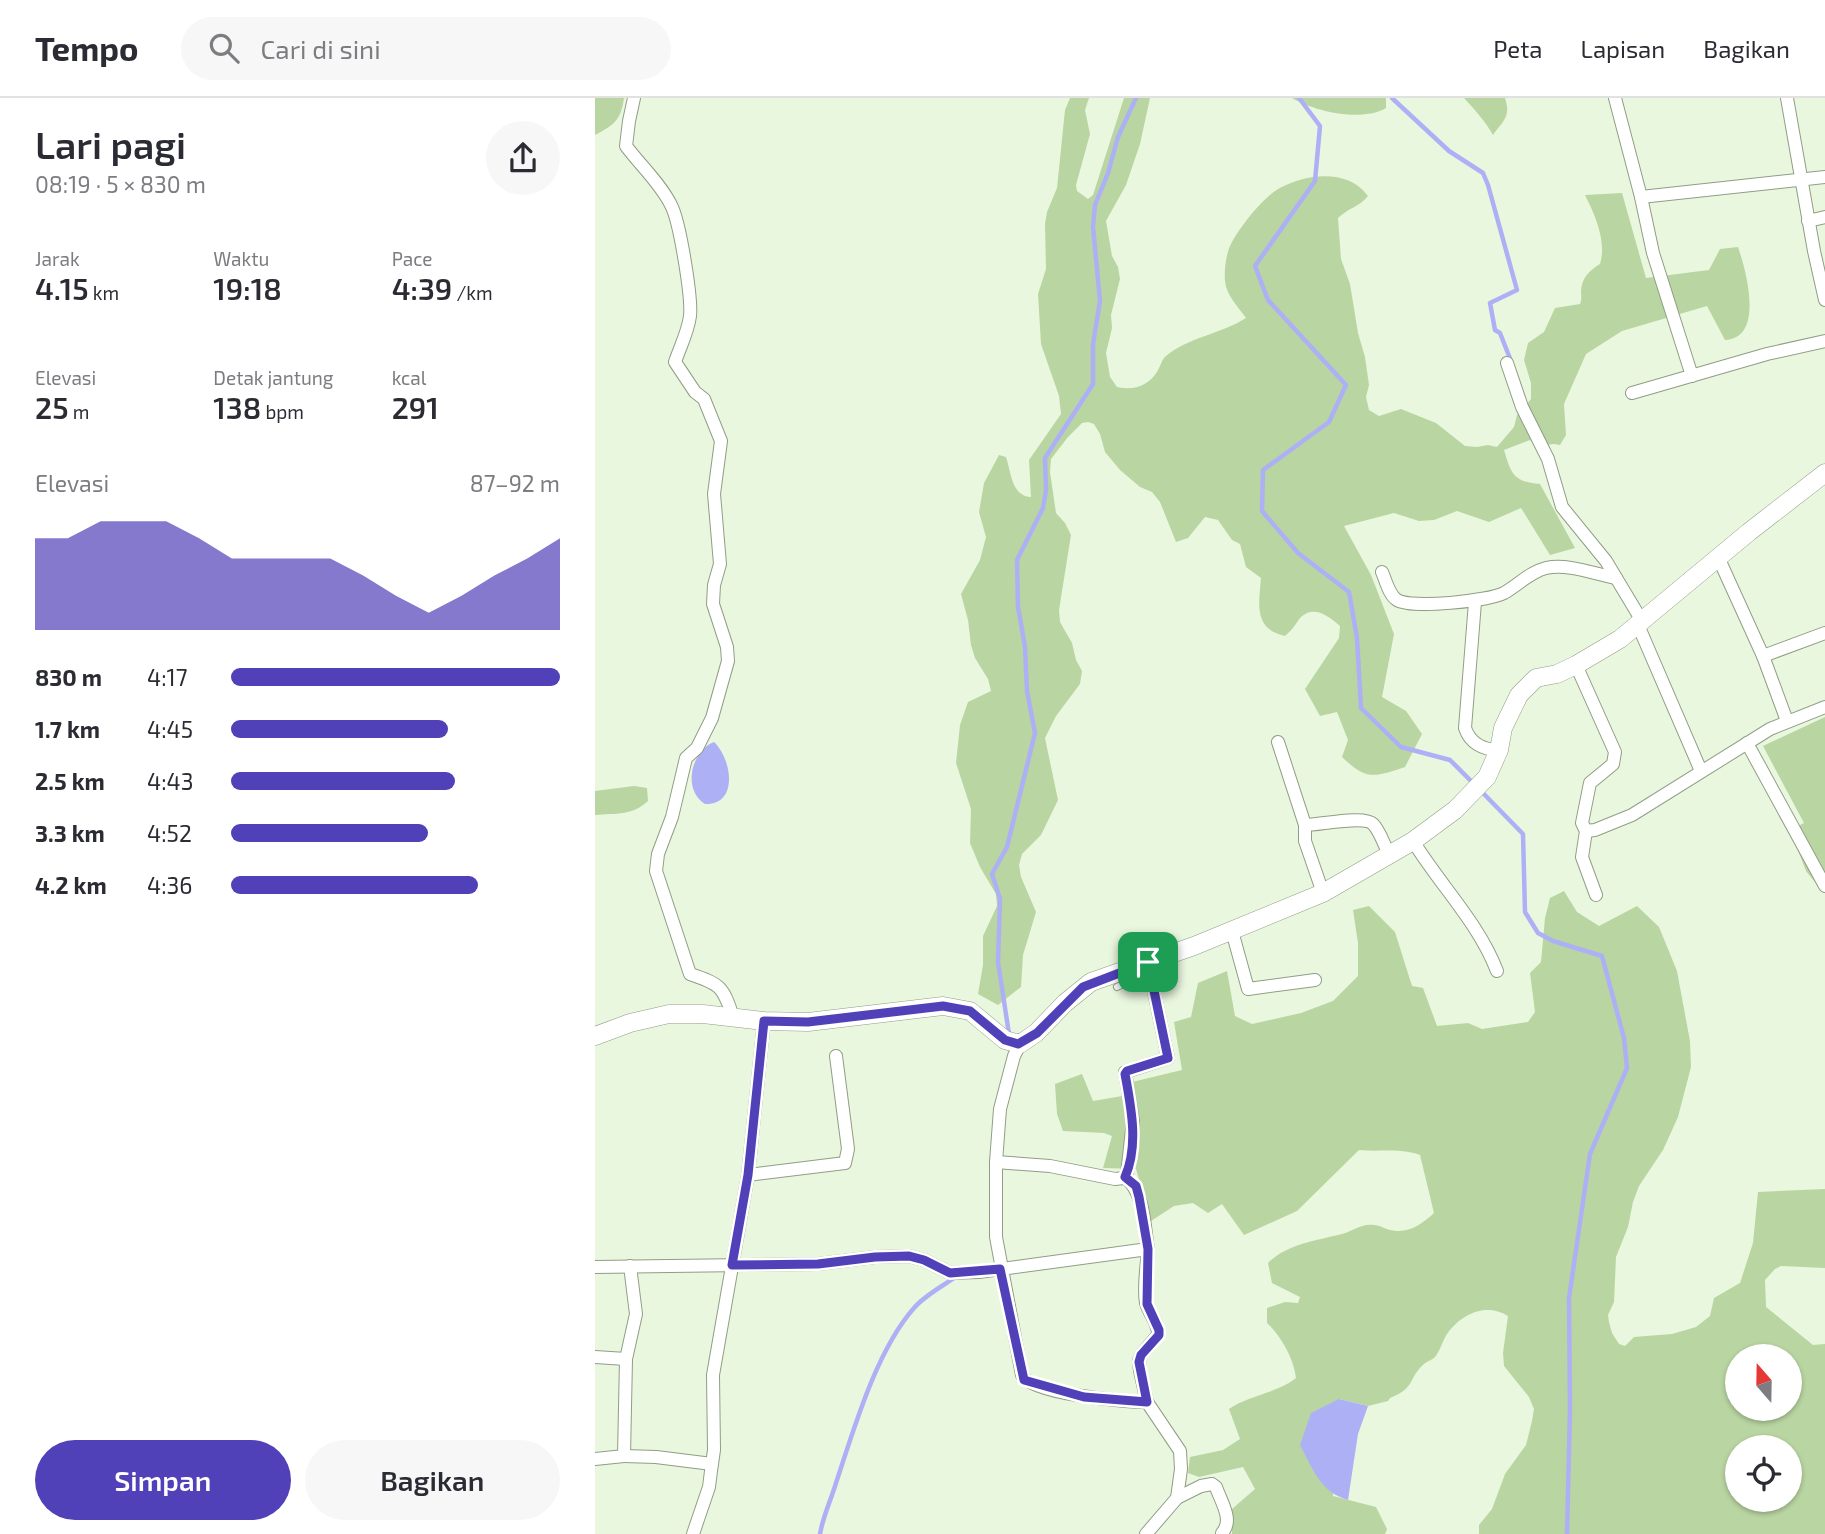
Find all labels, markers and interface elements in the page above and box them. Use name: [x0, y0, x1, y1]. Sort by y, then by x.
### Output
search box: [181, 17, 671, 80]
text: Tempo: [35, 28, 139, 68]
icon: search: [205, 29, 243, 67]
text: Cari di sini: [261, 33, 381, 64]
text: Peta: [1493, 34, 1543, 63]
text: Lapisan: [1581, 34, 1665, 63]
text: Bagikan: [1703, 34, 1790, 63]
text: Lari pagi: [35, 121, 186, 167]
button: share: [486, 121, 560, 195]
text: 08:19 · 5 × 830 m: [35, 170, 206, 198]
text: Jarak: [35, 247, 80, 270]
text: Waktu: [213, 247, 269, 270]
text: Pace: [392, 247, 433, 270]
text: 4.15: [35, 270, 89, 306]
text: 19:18: [213, 270, 282, 306]
text: 4:39: [392, 270, 452, 306]
text: km: [89, 281, 119, 304]
text: /km: [452, 281, 493, 304]
text: Elevasi: [35, 366, 96, 389]
text: Detak jantung: [213, 366, 333, 389]
text: kcal: [392, 366, 426, 389]
text: 25: [35, 389, 69, 425]
text: 138: [213, 389, 261, 425]
text: 291: [392, 389, 439, 425]
text: m: [69, 400, 89, 423]
text: bpm: [261, 400, 304, 423]
text: Elevasi: [35, 469, 109, 497]
text: 87–92 m: [470, 469, 560, 497]
text: 830 m: [35, 663, 102, 691]
text: 4:17: [147, 663, 188, 691]
text: 1.7 km: [35, 715, 100, 743]
text: 4:45: [147, 715, 193, 743]
text: 2.5 km: [35, 767, 105, 795]
text: 4:43: [147, 767, 194, 795]
text: 3.3 km: [35, 819, 105, 847]
text: 4:52: [147, 819, 192, 847]
text: 4.2 km: [35, 871, 107, 899]
text: 4:36: [147, 871, 193, 899]
pin: [1118, 932, 1178, 992]
icon: arrive: [1129, 943, 1167, 981]
north arrow: [1725, 1344, 1803, 1421]
map controls: [1725, 1344, 1802, 1512]
button: locate: [1725, 1435, 1802, 1512]
button: Simpan: [35, 1440, 291, 1520]
button: Bagikan: [305, 1440, 560, 1520]

